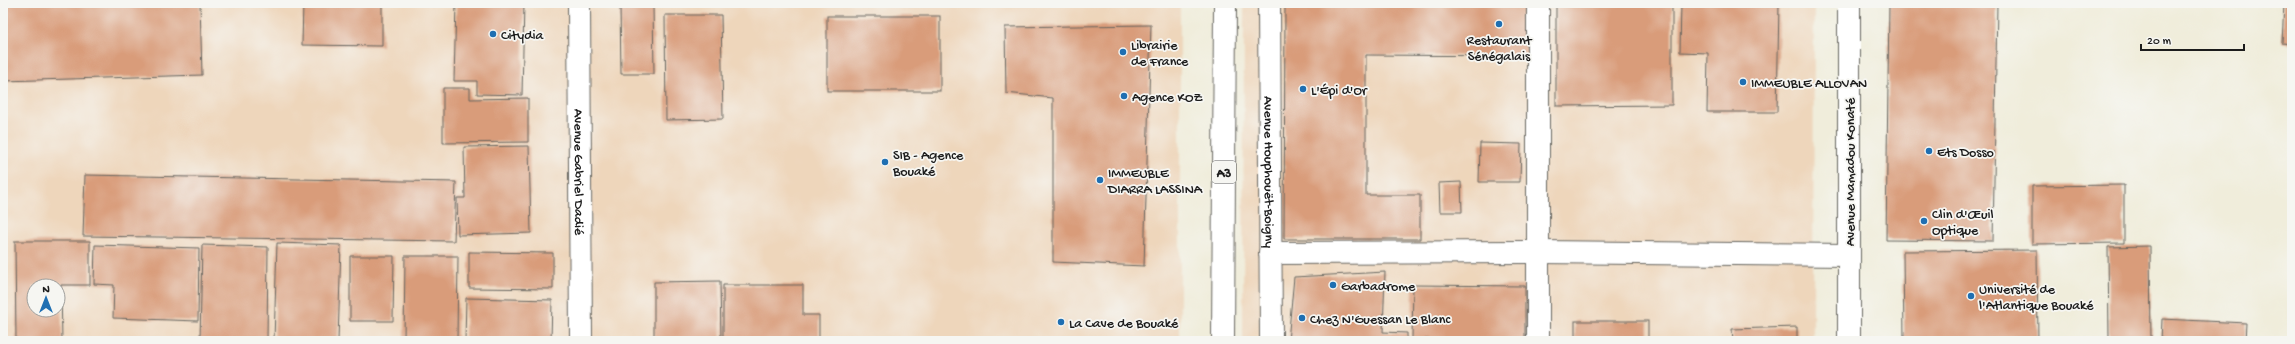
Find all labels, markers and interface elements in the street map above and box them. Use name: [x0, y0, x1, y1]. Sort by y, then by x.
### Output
marker: Restaurant Sénégalais: [1494, 19, 1504, 29]
scale bar: [2141, 26, 2244, 52]
place label: Citydia: [501, 28, 544, 45]
marker: Citydia: [488, 29, 498, 39]
place label: Restaurant Sénégalais: [1467, 33, 1533, 66]
text: 20 m: [2147, 35, 2172, 49]
place label: Librairie de France: [1131, 38, 1189, 71]
marker: Librairie de France: [1118, 47, 1128, 57]
place label: IMMEUBLE ALLOVAN: [1751, 76, 1867, 93]
marker: IMMEUBLE ALLOVAN: [1738, 77, 1748, 87]
place label: L'Épi d'Or: [1311, 83, 1368, 100]
marker: L'Épi d'Or: [1298, 84, 1308, 94]
place label: Agence KOZ: [1132, 90, 1204, 107]
marker: Agence KOZ: [1119, 91, 1129, 101]
street label: Avenue Houphouët-Boigny: [1259, 96, 1276, 248]
street label: Avenue Mamadou Konaté: [1843, 97, 1860, 246]
street label: Avenue Gabriel Dadié: [569, 109, 586, 236]
place label: Ets Dosso: [1937, 145, 1994, 162]
marker: Ets Dosso: [1924, 146, 1934, 156]
place label: SIB - Agence Bouaké: [892, 148, 964, 181]
marker: SIB - Agence Bouaké: [880, 157, 890, 167]
road number: A3: [1212, 161, 1236, 183]
place label: IMMEUBLE DIARRA LASSINA: [1107, 166, 1203, 199]
marker: IMMEUBLE DIARRA LASSINA: [1095, 175, 1105, 185]
place label: Clin d'Œuil Optique: [1932, 207, 1994, 240]
marker: Clin d'Œuil Optique: [1919, 216, 1929, 226]
north arrow: [26, 278, 66, 318]
place label: Garbadrome: [1341, 279, 1416, 296]
marker: Garbadrome: [1328, 280, 1338, 290]
place label: Université de l'Atlantique Bouaké: [1979, 282, 2094, 315]
text: N: [42, 284, 50, 296]
marker: Université de l'Atlantique Bouaké: [1966, 291, 1976, 301]
place label: Chez N'Guessan Le Blanc: [1310, 312, 1452, 329]
marker: Chez N'Guessan Le Blanc: [1297, 313, 1307, 323]
place label: La Cave de Bouaké: [1069, 316, 1179, 333]
marker: La Cave de Bouaké: [1056, 317, 1066, 327]

